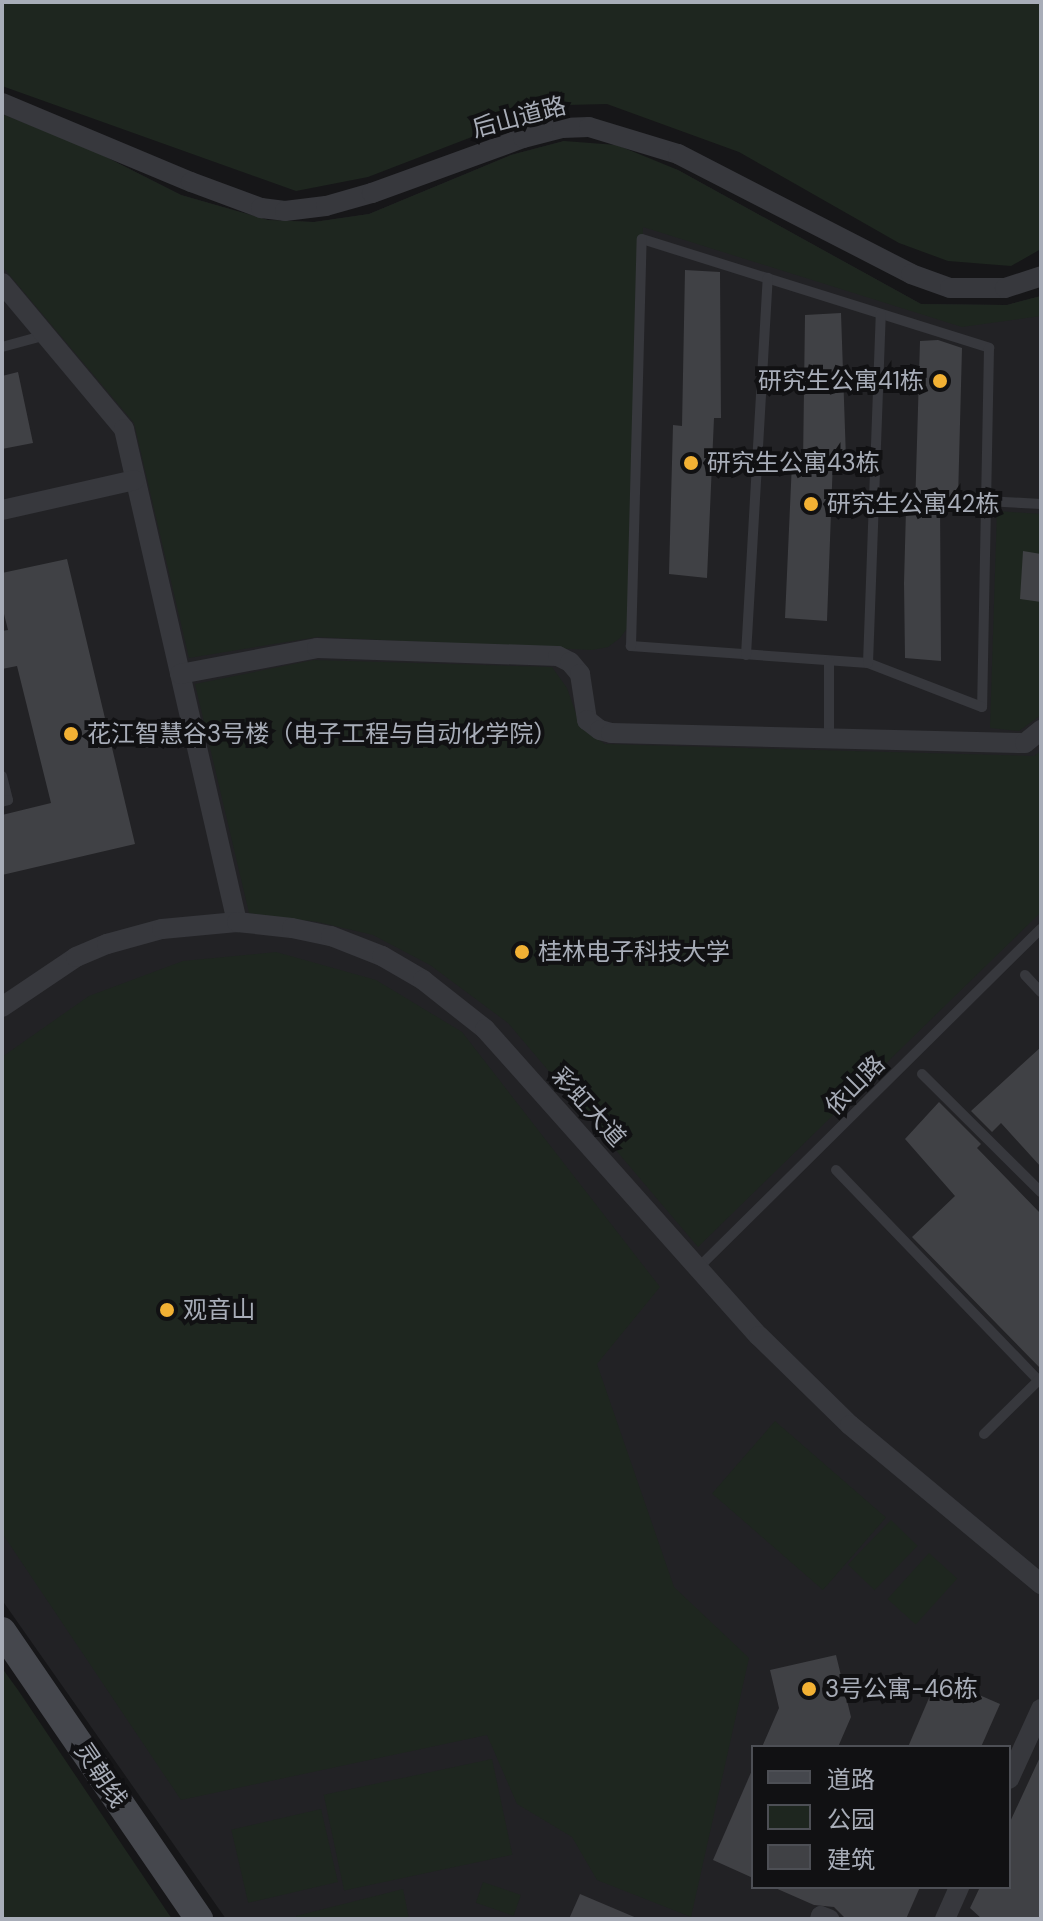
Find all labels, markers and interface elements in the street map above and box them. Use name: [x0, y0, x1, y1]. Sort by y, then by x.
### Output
street label: 后山道路: [469, 91, 569, 143]
place label: 研究生公寓41栋: [758, 367, 924, 395]
marker: 研究生公寓41栋: [931, 372, 949, 390]
place label: 研究生公寓43栋: [707, 449, 880, 477]
marker: 研究生公寓43栋: [682, 454, 700, 472]
place label: 研究生公寓42栋: [827, 490, 999, 518]
marker: 研究生公寓42栋: [802, 495, 820, 513]
place label: 花江智慧谷3号楼（电子工程与自动化学院）: [87, 720, 557, 748]
marker: 花江智慧谷3号楼（电子工程与自动化学院）: [62, 725, 80, 743]
place label: 桂林电子科技大学: [538, 938, 730, 966]
marker: 桂林电子科技大学: [513, 943, 531, 961]
street label: 依山路: [819, 1049, 891, 1121]
street label: 彩虹大道: [546, 1062, 632, 1152]
place label: 观音山: [183, 1296, 255, 1324]
marker: 观音山: [158, 1301, 176, 1319]
place label: 3号公寓-46栋: [825, 1675, 978, 1703]
marker: 3号公寓-46栋: [800, 1680, 818, 1698]
street label: 灵朝线: [69, 1737, 133, 1813]
legend: [751, 1745, 1011, 1889]
text: 道路: [827, 1764, 875, 1795]
text: 公园: [827, 1804, 875, 1835]
text: 建筑: [827, 1844, 875, 1875]

